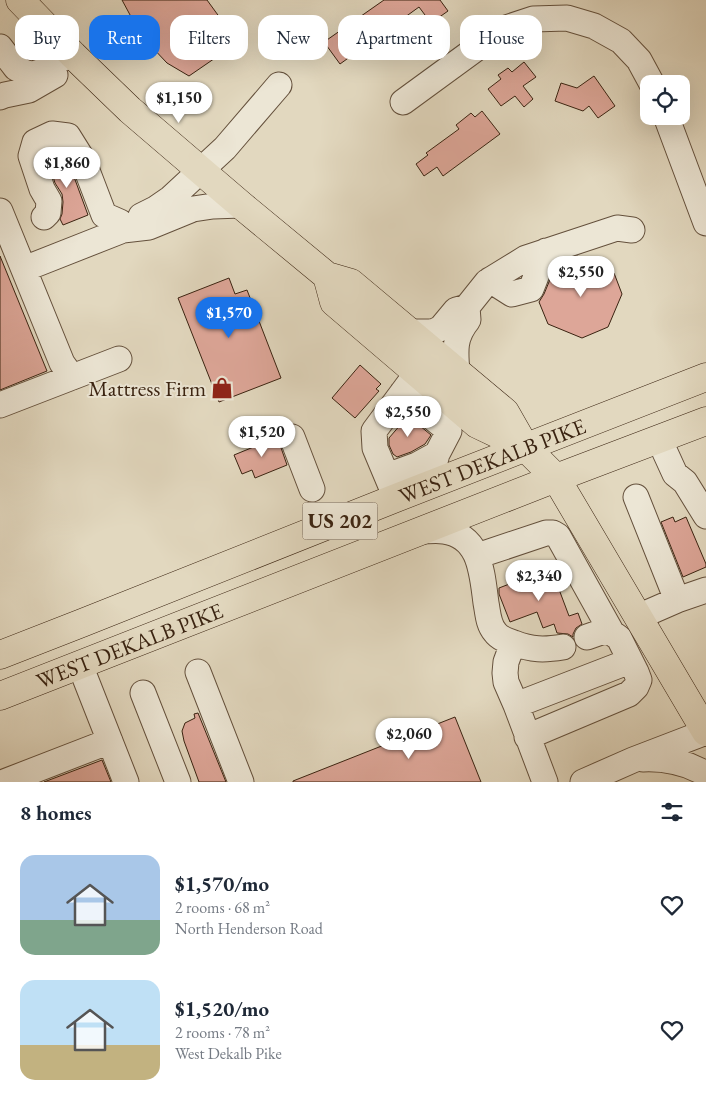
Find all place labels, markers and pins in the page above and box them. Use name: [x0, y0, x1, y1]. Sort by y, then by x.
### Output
pin: $1,150: [138, 82, 220, 124]
pin: $1,860: [26, 146, 108, 189]
pin: $2,550: [540, 256, 622, 298]
pin: $1,570: [188, 296, 270, 339]
place label: Mattress Firm: [88, 374, 206, 403]
shop icon: Mattress Firm: [209, 375, 235, 401]
pin: $2,550: [367, 396, 449, 438]
pin: $1,520: [221, 416, 303, 458]
pin: $2,340: [498, 560, 580, 602]
pin: $2,060: [368, 718, 450, 760]

